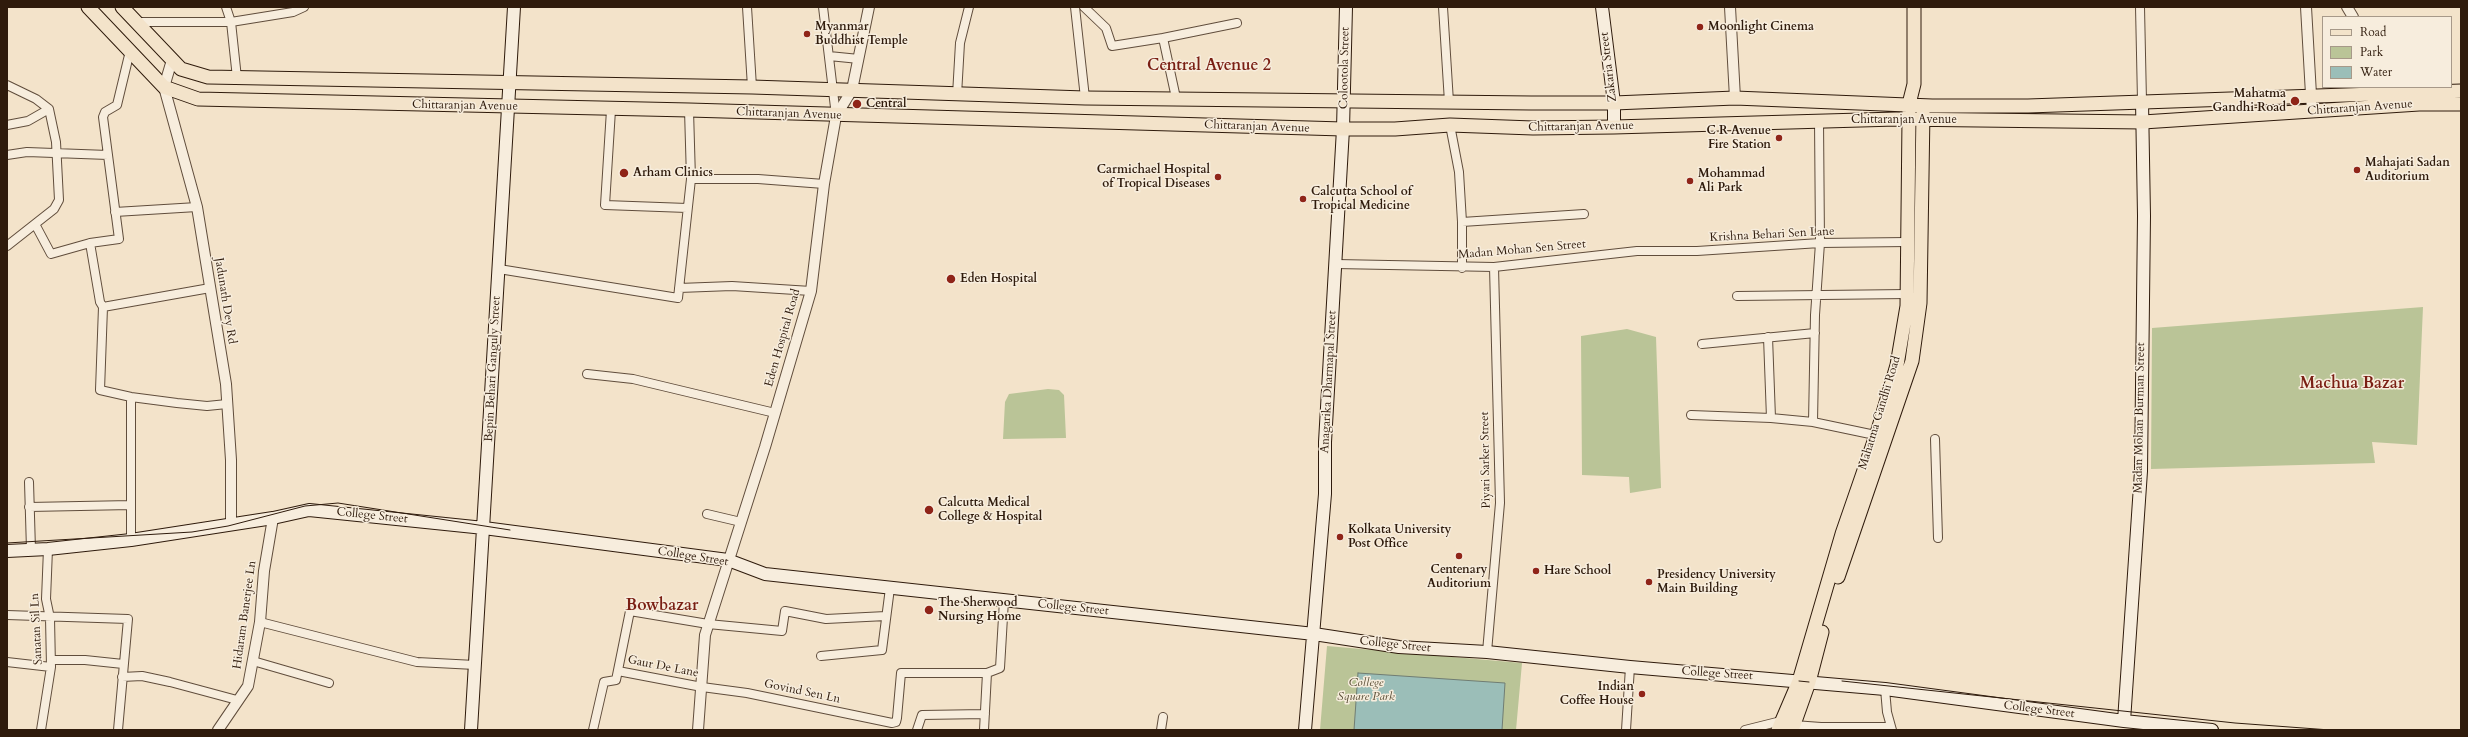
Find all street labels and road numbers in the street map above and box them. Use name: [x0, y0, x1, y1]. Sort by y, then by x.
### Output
street label: Colootola Street: [1337, 27, 1353, 109]
street label: Zakaria Street: [1598, 31, 1620, 103]
street label: Chittaranjan Avenue: [2307, 97, 2413, 119]
street label: Chittaranjan Avenue: [412, 98, 518, 114]
street label: Chittaranjan Avenue: [736, 105, 842, 123]
street label: Chittaranjan Avenue: [1851, 113, 1957, 127]
street label: Chittaranjan Avenue: [1204, 118, 1310, 136]
street label: Chittaranjan Avenue: [1528, 119, 1634, 135]
street label: Krishna Behari Sen Lane: [1709, 225, 1835, 245]
street label: Madan Mohan Sen Street: [1458, 237, 1586, 263]
street label: Jadunath Dey Rd: [211, 257, 239, 345]
street label: Eden Hospital Road: [762, 287, 804, 389]
street label: Bepin Behari Ganguly Street: [482, 296, 504, 442]
street label: Anagarika Dharmapal Street: [1318, 310, 1340, 454]
street label: Madan Mohan Burman Street: [2131, 342, 2149, 494]
street label: Mahatma Gandhi Road: [1856, 354, 1904, 472]
street label: Piyari Sarker Street: [1478, 411, 1494, 509]
street label: College Street: [336, 505, 408, 527]
street label: College Street: [657, 544, 729, 570]
street label: Hidaram Banerjee Ln: [230, 560, 260, 670]
street label: Sanatan Sil Ln: [28, 593, 46, 665]
street label: College Street: [1037, 597, 1109, 619]
street label: College Street: [1359, 634, 1431, 656]
street label: Gaur De Lane: [626, 653, 700, 681]
street label: College Street: [1681, 664, 1753, 684]
street label: Govind Sen Ln: [763, 677, 841, 707]
street label: College Street: [2003, 698, 2075, 722]

